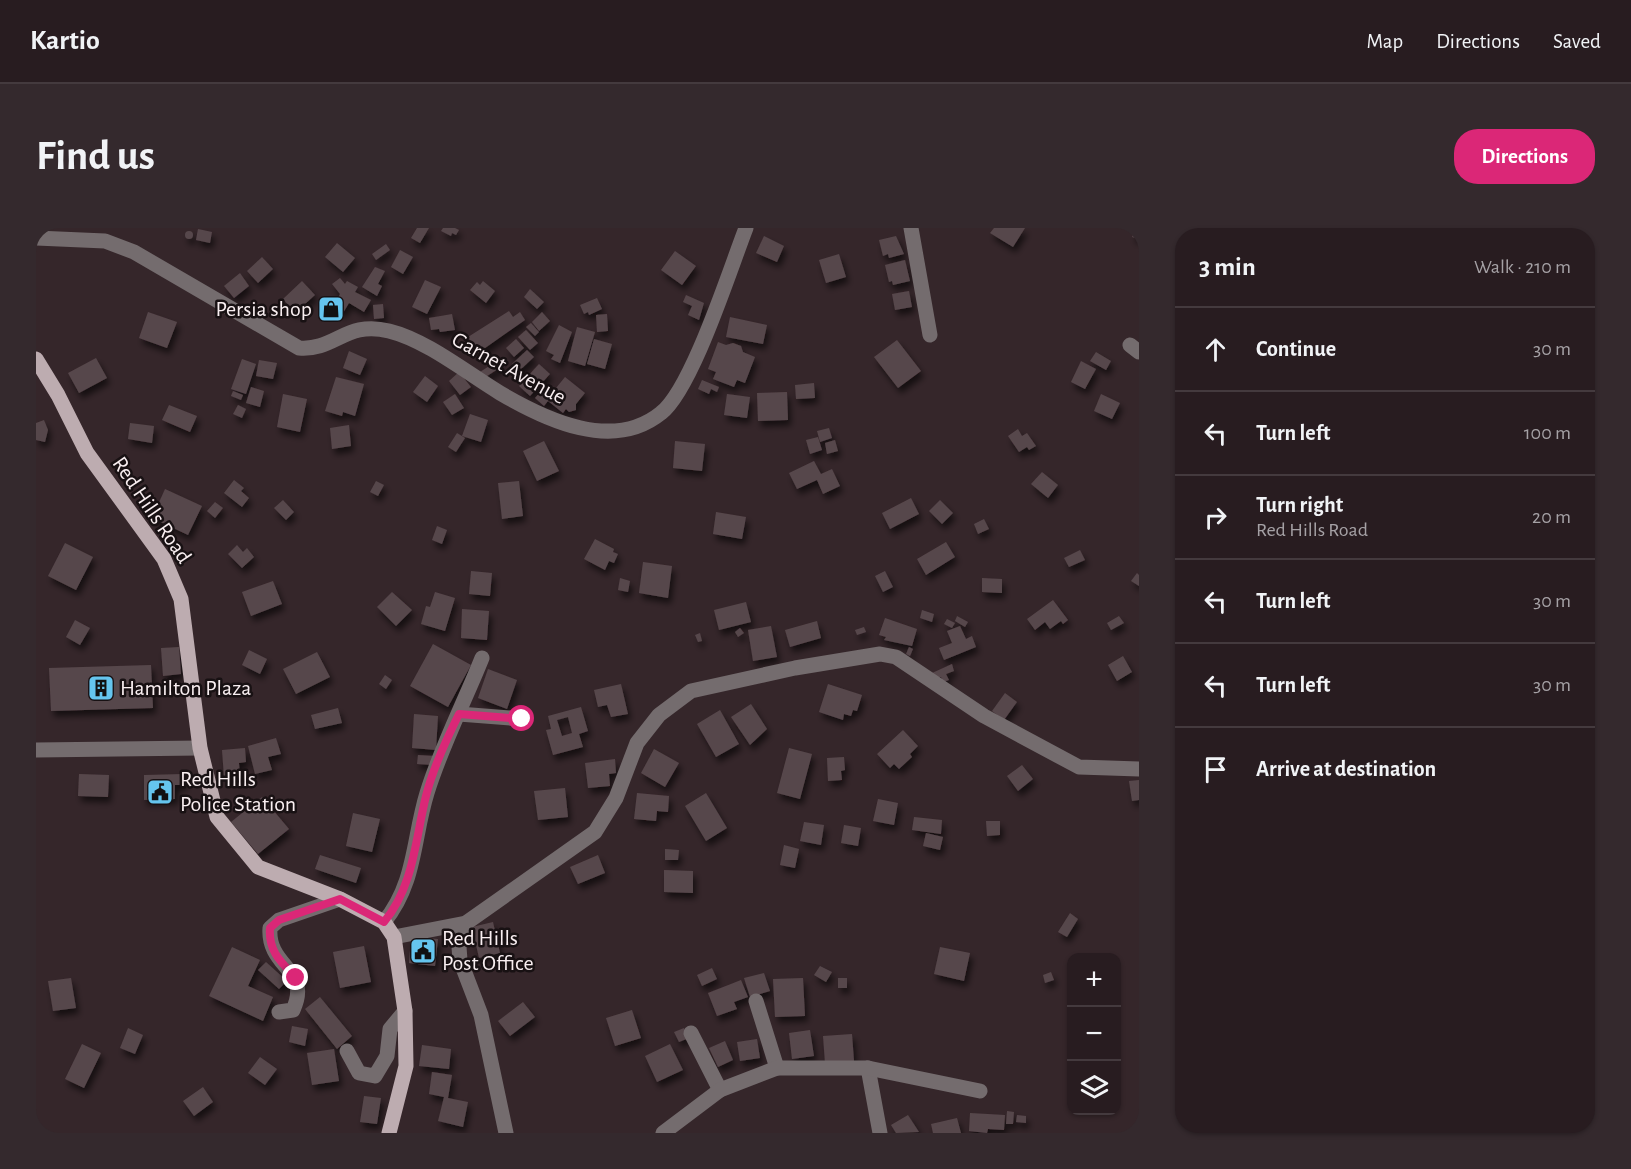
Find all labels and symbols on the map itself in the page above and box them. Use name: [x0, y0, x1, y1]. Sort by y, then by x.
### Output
shop icon: Persia shop: [316, 294, 346, 324]
place label: Persia shop: [215, 298, 312, 320]
street label: Garnet Avenue: [448, 328, 570, 408]
street label: Red Hills Road: [108, 453, 196, 567]
building icon: Hamilton Plaza: [86, 673, 116, 703]
place label: Hamilton Plaza: [120, 677, 251, 699]
route start: [508, 705, 534, 731]
place label: Red Hills Police Station: [180, 768, 296, 815]
public building icon: Red Hills Police Station: [145, 777, 175, 807]
place label: Red Hills Post Office: [442, 927, 534, 974]
public building icon: Red Hills Post Office: [408, 936, 438, 966]
route end: [282, 964, 308, 990]

